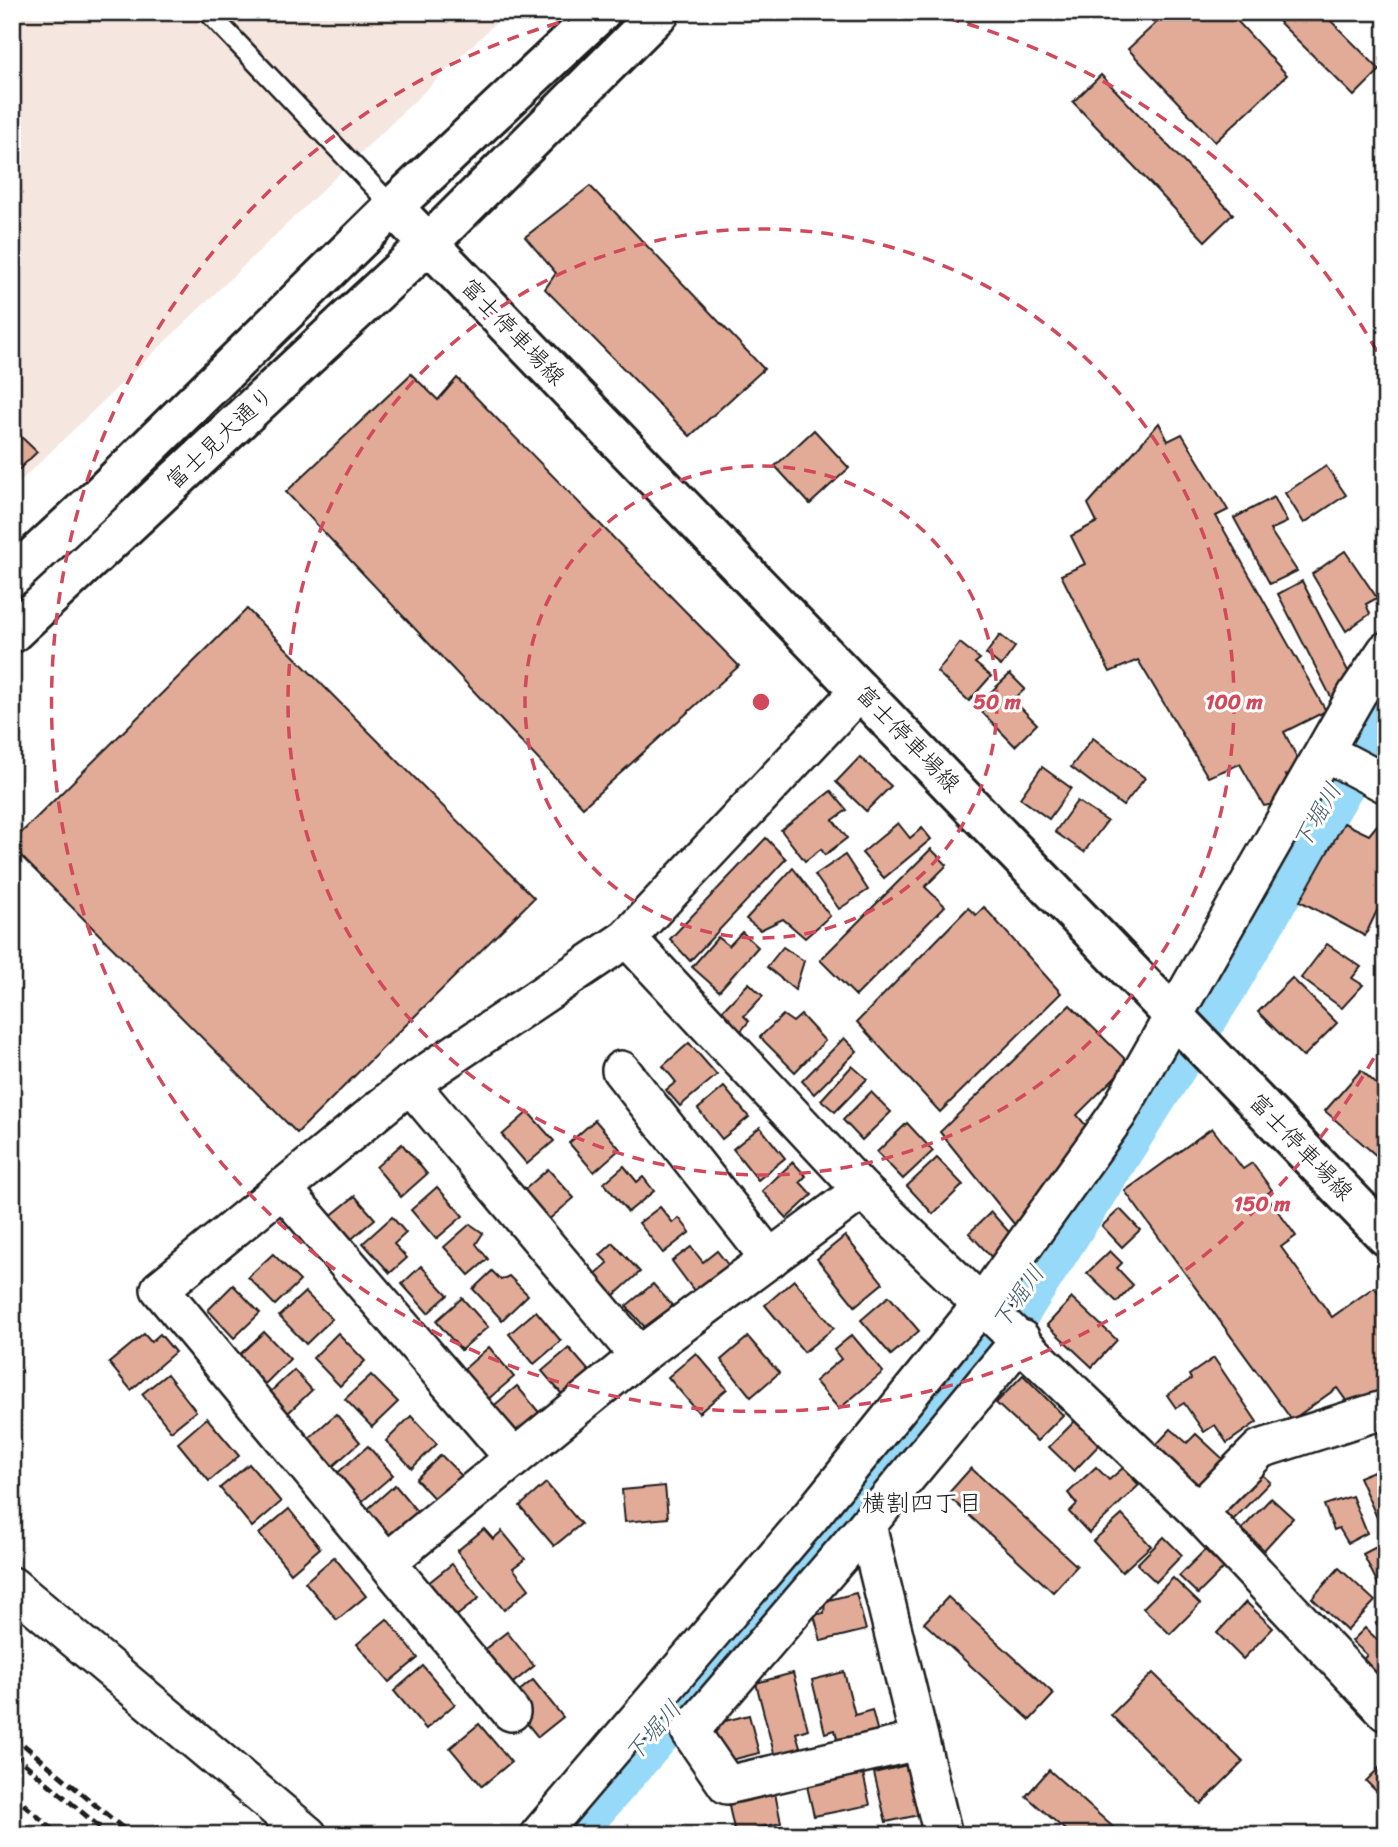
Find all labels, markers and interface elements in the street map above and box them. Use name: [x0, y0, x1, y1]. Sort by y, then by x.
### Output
street label: 富士停車場線: [450, 268, 576, 396]
street label: 富士見大通り: [156, 376, 284, 500]
street label: 富士停車場線: [845, 675, 971, 803]
text: 50 m: [973, 683, 1022, 721]
text: 100 m: [1205, 683, 1263, 721]
centre of rings: [749, 690, 773, 714]
water label: 下堀川: [1281, 774, 1353, 858]
street label: 富士停車場線: [1238, 1083, 1364, 1211]
text: 150 m: [1234, 1185, 1291, 1223]
water label: 下堀川: [980, 1255, 1056, 1339]
district label: 横割四丁目: [862, 1482, 982, 1524]
water label: 下堀川: [614, 1690, 692, 1772]

